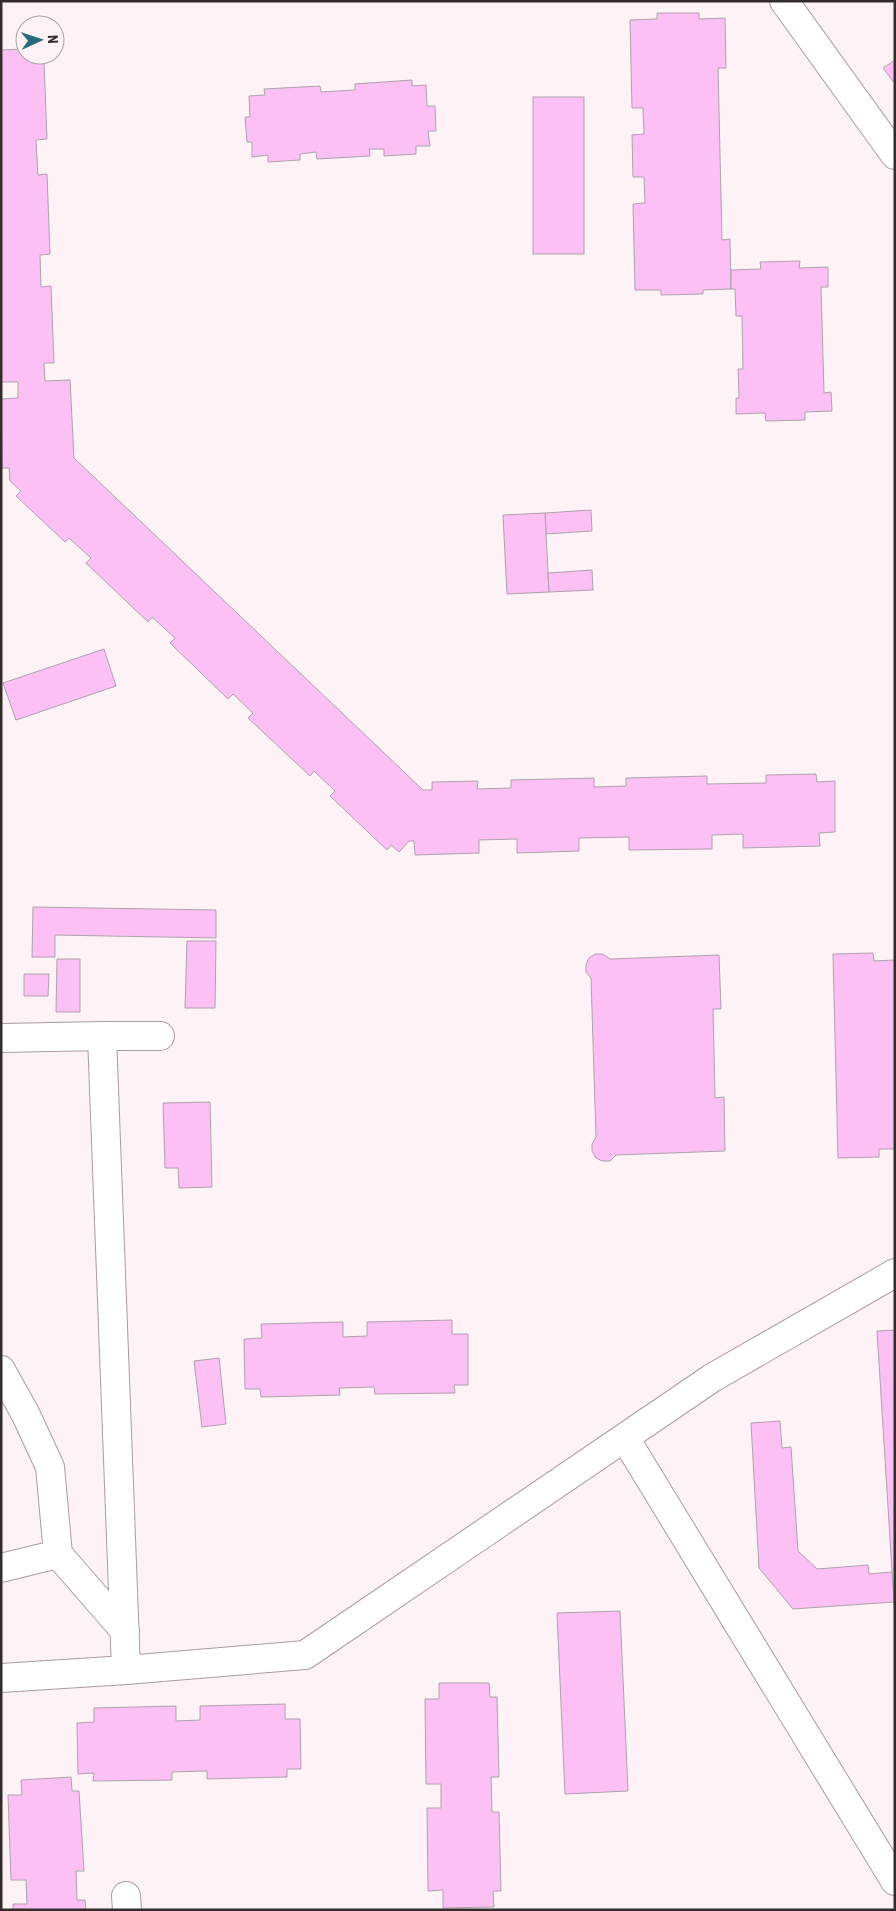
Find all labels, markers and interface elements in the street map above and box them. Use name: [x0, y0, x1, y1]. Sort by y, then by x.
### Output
north arrow: [15, 15, 65, 65]
text: N: [45, 35, 61, 44]

